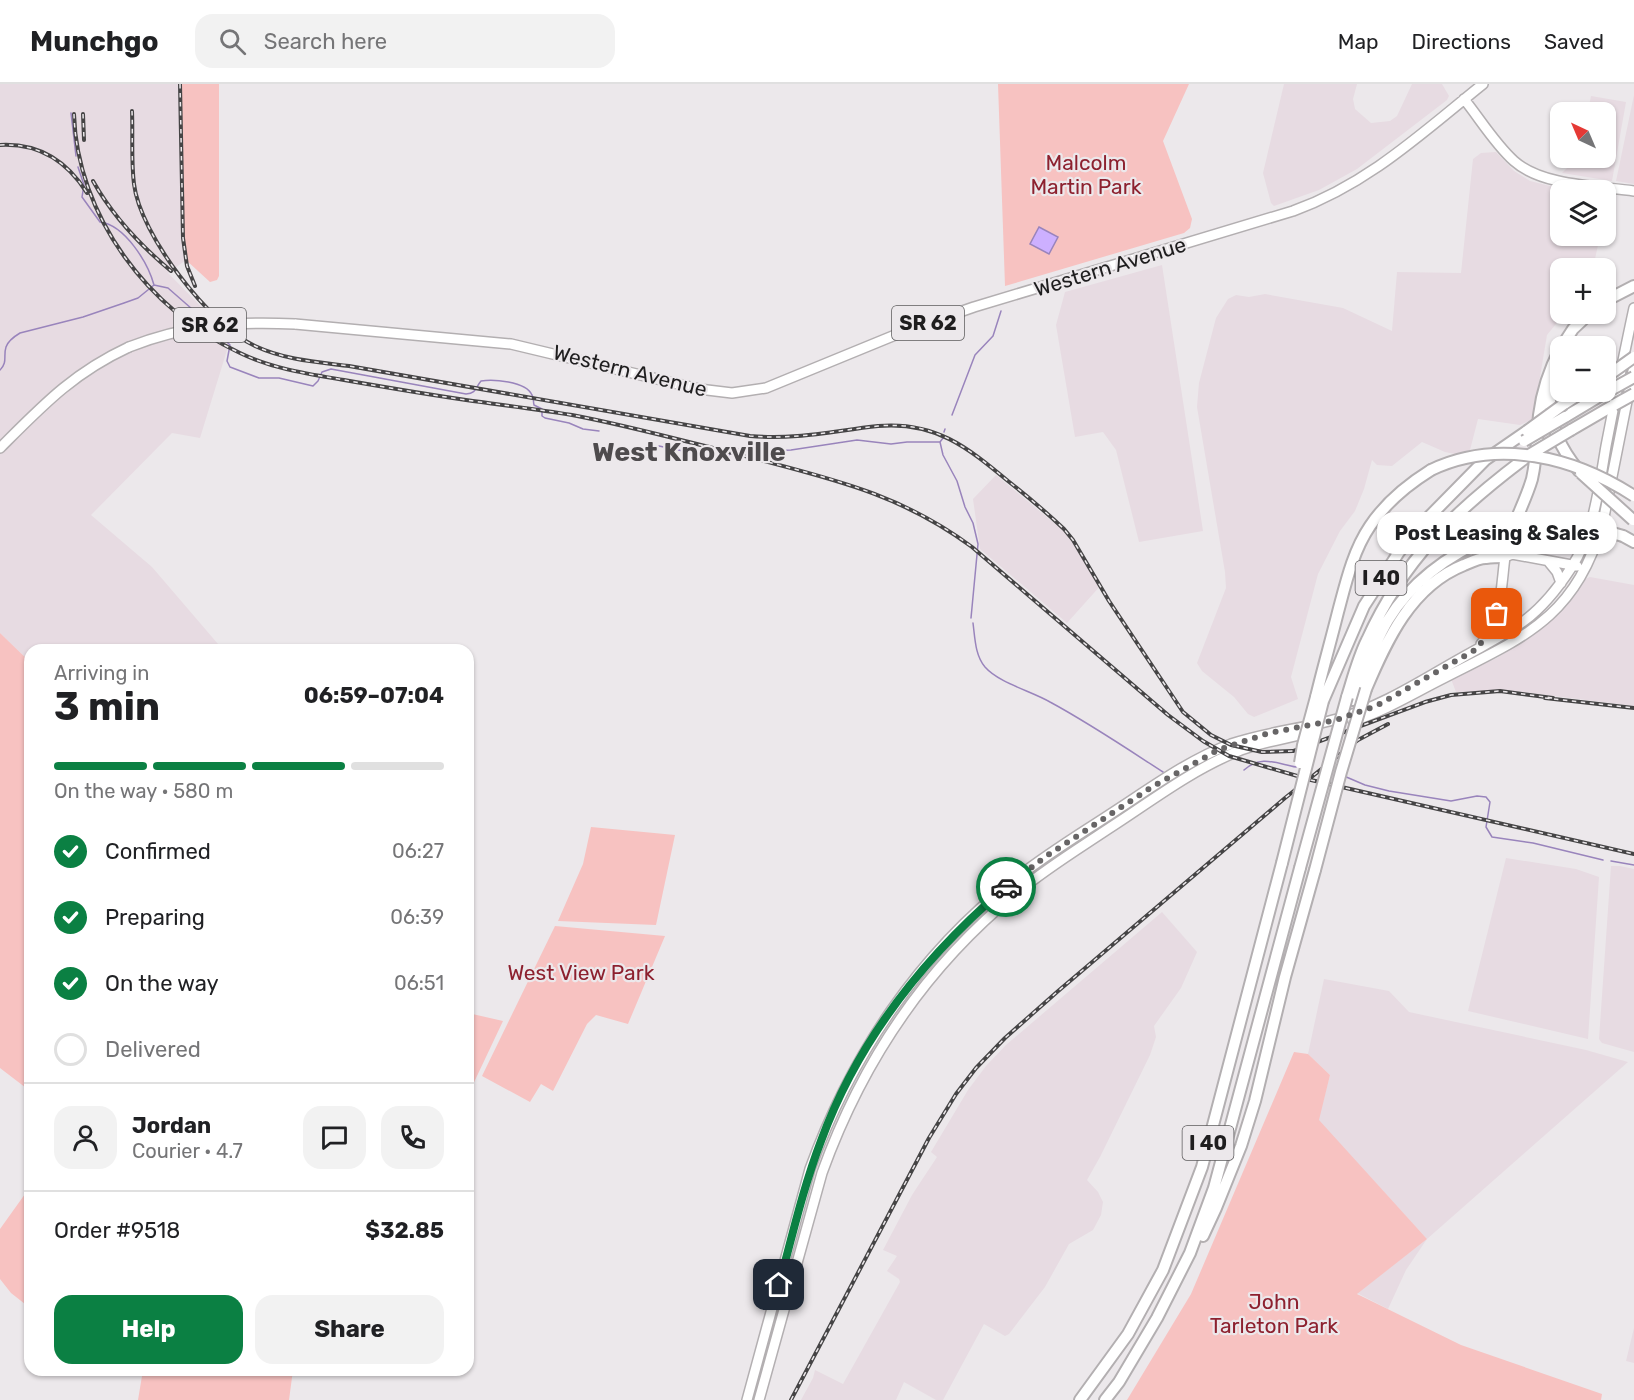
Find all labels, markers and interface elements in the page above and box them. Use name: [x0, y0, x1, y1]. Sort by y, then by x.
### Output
search box: [195, 14, 615, 68]
text: Munchgo: [30, 25, 159, 58]
icon: search: [216, 25, 249, 58]
text: Search here: [264, 28, 387, 55]
text: Map: [1338, 29, 1379, 54]
text: Directions: [1412, 29, 1511, 54]
text: Saved: [1544, 29, 1604, 54]
north arrow: [1550, 102, 1616, 168]
map controls: [1550, 102, 1616, 402]
park label: Malcolm Martin Park: [1030, 150, 1142, 199]
button: layers: [1550, 180, 1616, 246]
street label: Western Avenue: [1031, 232, 1189, 302]
button: +: [1550, 258, 1616, 324]
road number: SR 62: [892, 306, 964, 340]
road number: SR 62: [174, 308, 246, 342]
button: −: [1550, 336, 1616, 402]
street label: Western Avenue: [551, 339, 710, 402]
district label: West Knoxville: [592, 436, 786, 468]
callout: Post Leasing & Sales: [1377, 512, 1617, 554]
text: Post Leasing & Sales: [1394, 521, 1600, 545]
road number: I 40: [1356, 561, 1406, 595]
pin: [1471, 588, 1522, 639]
icon: bag: [1480, 597, 1513, 630]
text: Arriving in: [54, 661, 149, 685]
text: 06:59–07:04: [304, 682, 444, 709]
text: 3 min: [54, 684, 160, 730]
text: On the way · 580 m: [54, 779, 233, 803]
icon: check: [54, 835, 87, 868]
text: Confirmed: [105, 838, 211, 865]
text: 06:27: [392, 839, 444, 863]
courier: [976, 857, 1036, 917]
icon: car: [990, 871, 1023, 904]
icon: check: [54, 901, 87, 934]
text: Preparing: [105, 904, 205, 931]
text: 06:39: [390, 905, 444, 929]
park label: West View Park: [507, 960, 655, 985]
icon: check: [54, 967, 87, 1000]
text: On the way: [105, 970, 219, 997]
text: 06:51: [394, 971, 444, 995]
text: Delivered: [105, 1036, 201, 1063]
button: person: [54, 1106, 117, 1169]
button: chat: [303, 1106, 366, 1169]
button: phone: [381, 1106, 444, 1169]
text: Jordan: [132, 1112, 211, 1139]
road number: I 40: [1182, 1126, 1234, 1160]
text: Courier · 4.7: [132, 1139, 243, 1163]
text: Order #9518: [54, 1217, 180, 1244]
text: $32.85: [365, 1217, 444, 1244]
pin: [753, 1259, 804, 1310]
icon: home: [762, 1268, 795, 1301]
park label: John Tarleton Park: [1210, 1289, 1338, 1338]
button: Help: [54, 1295, 243, 1364]
button: Share: [255, 1295, 444, 1364]

